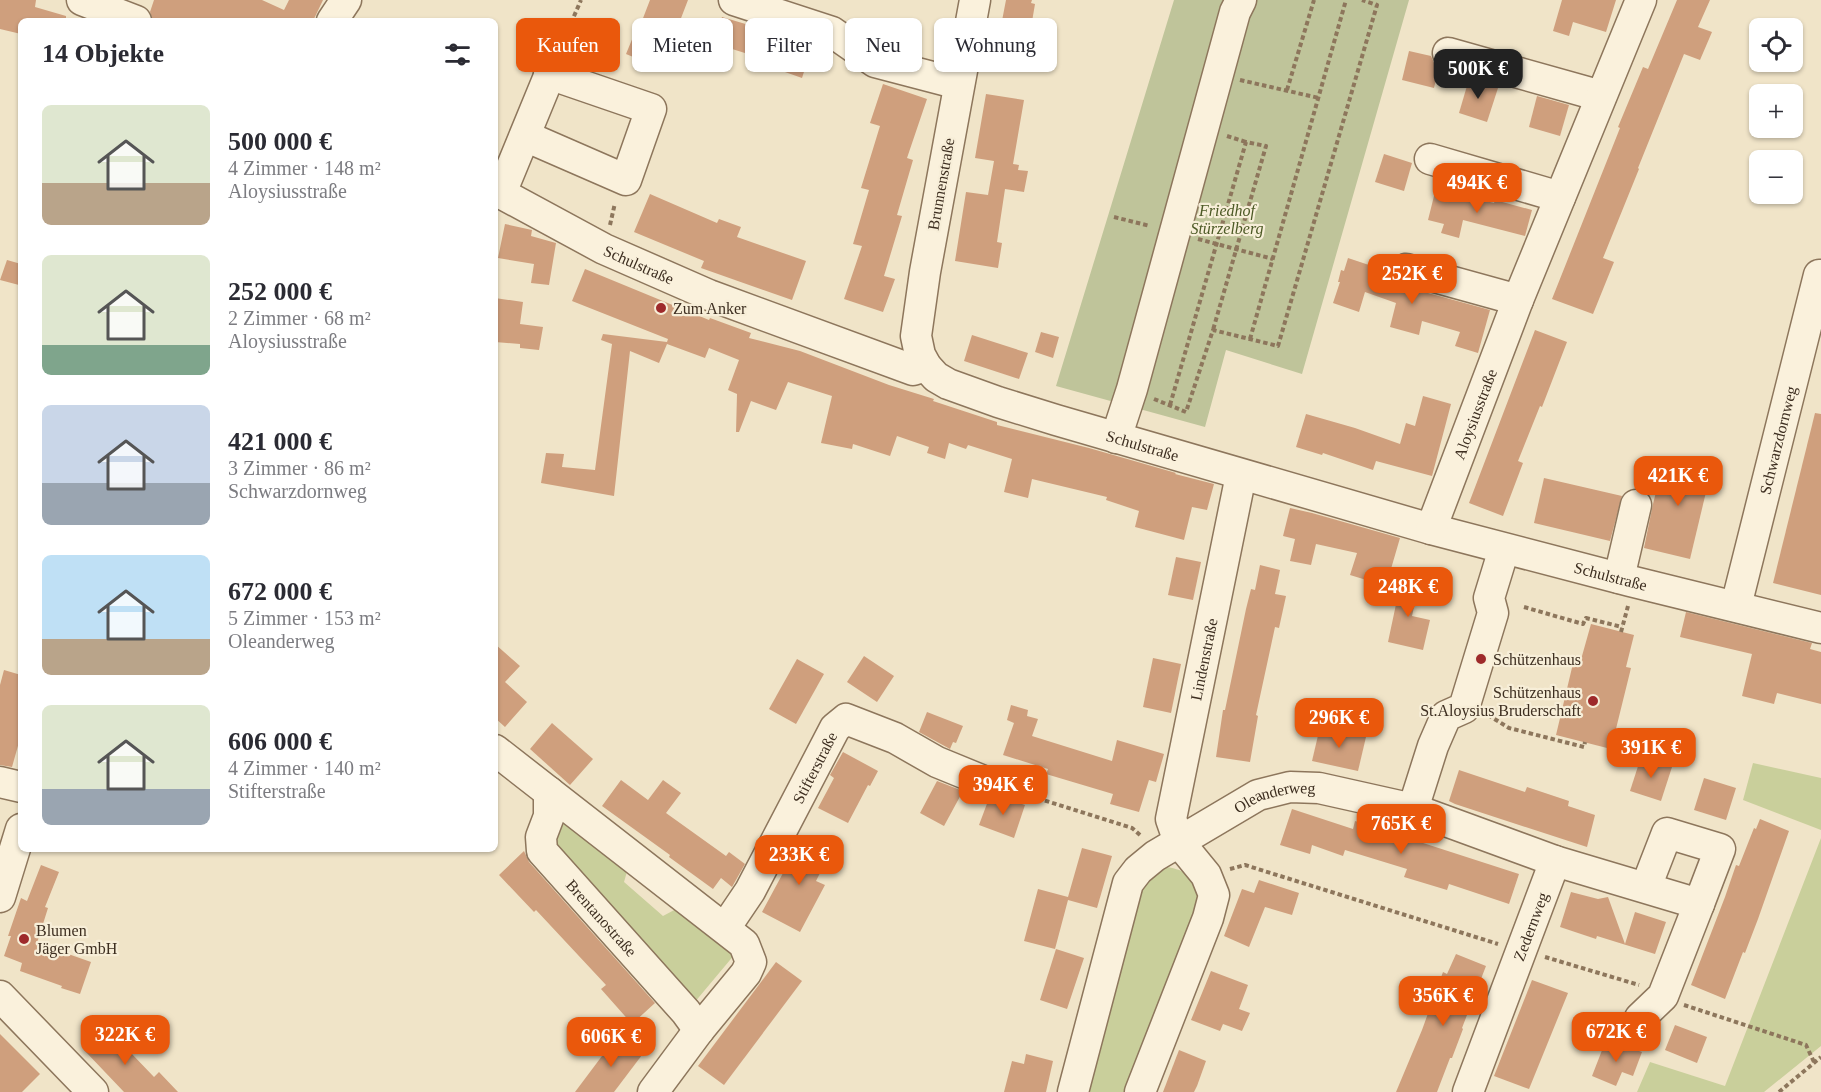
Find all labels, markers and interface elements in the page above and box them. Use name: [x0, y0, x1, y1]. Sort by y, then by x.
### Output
chip: Kaufen: [516, 18, 620, 72]
chip: Mieten: [632, 18, 733, 72]
chip: Filter: [745, 18, 833, 72]
chip: Neu: [845, 18, 922, 72]
chip: Wohnung: [934, 18, 1057, 72]
map controls: [1749, 18, 1803, 204]
button: locate: [1749, 18, 1803, 72]
icon: filters: [441, 38, 474, 71]
text: 14 Objekte: [42, 39, 164, 68]
pin: 500K €: [1429, 49, 1527, 100]
text: 500K €: [1448, 57, 1508, 79]
button: +: [1749, 84, 1803, 138]
text: 500 000 €: [228, 127, 332, 156]
icon: home: [90, 129, 162, 201]
street label: Brunnenstraße: [925, 137, 957, 231]
button: −: [1749, 150, 1803, 204]
text: 4 Zimmer · 148 m²: [228, 157, 381, 179]
pin: 494K €: [1428, 163, 1526, 214]
text: 494K €: [1447, 171, 1507, 193]
text: Aloysiusstraße: [228, 180, 347, 202]
park label: Friedhof Stürzelberg: [1190, 202, 1264, 238]
street label: Schulstraße: [601, 241, 676, 287]
pin: 252K €: [1363, 254, 1461, 305]
text: 252K €: [1382, 262, 1442, 284]
text: 252 000 €: [228, 277, 332, 306]
icon: home: [90, 279, 162, 351]
place label: Zum Anker: [673, 300, 747, 317]
marker: Zum Anker: [654, 301, 668, 315]
text: 2 Zimmer · 68 m²: [228, 307, 371, 329]
text: Aloysiusstraße: [228, 330, 347, 352]
street label: Aloysiusstraße: [1450, 367, 1500, 462]
street label: Schwarzdornweg: [1756, 384, 1800, 496]
text: 421 000 €: [228, 427, 332, 456]
street label: Schulstraße: [1104, 427, 1181, 464]
icon: home: [90, 429, 162, 501]
pin: 421K €: [1629, 456, 1727, 507]
text: 3 Zimmer · 86 m²: [228, 457, 371, 479]
text: 421K €: [1648, 464, 1708, 486]
text: Schwarzdornweg: [228, 480, 367, 502]
street label: Schulstraße: [1572, 558, 1649, 593]
pin: 248K €: [1359, 567, 1457, 618]
text: 248K €: [1378, 575, 1438, 597]
text: 672 000 €: [228, 577, 332, 606]
icon: home: [90, 579, 162, 651]
text: 5 Zimmer · 153 m²: [228, 607, 381, 629]
street label: Lindenstraße: [1187, 617, 1220, 702]
text: Oleanderweg: [228, 630, 335, 652]
place label: Schützenhaus: [1493, 651, 1581, 668]
marker: Schützenhaus: [1474, 652, 1488, 666]
place label: Schützenhaus St.Aloysius Bruderschaft: [1420, 684, 1582, 720]
marker: Schützenhaus St.Aloysius Bruderschaft: [1586, 694, 1600, 708]
pin: 296K €: [1290, 698, 1388, 749]
text: 296K €: [1309, 706, 1369, 728]
text: 606 000 €: [228, 727, 332, 756]
pin: 391K €: [1602, 728, 1700, 779]
icon: home: [90, 729, 162, 801]
street label: Stifterstraße: [789, 729, 840, 806]
text: 391K €: [1621, 736, 1681, 758]
text: 4 Zimmer · 140 m²: [228, 757, 381, 779]
pin: 394K €: [954, 765, 1052, 816]
text: 394K €: [973, 773, 1033, 795]
street label: Oleanderweg: [1231, 778, 1316, 816]
text: Stifterstraße: [228, 780, 326, 802]
pin: 765K €: [1352, 804, 1450, 855]
text: 765K €: [1371, 812, 1431, 834]
pin: 233K €: [750, 835, 848, 886]
text: 233K €: [769, 843, 829, 865]
street label: Brentanostraße: [563, 876, 640, 959]
street label: Zedernweg: [1510, 890, 1552, 963]
place label: Blumen Jäger GmbH: [36, 922, 118, 958]
marker: Blumen Jäger GmbH: [17, 932, 31, 946]
pin: 356K €: [1394, 976, 1492, 1027]
text: 356K €: [1413, 984, 1473, 1006]
pin: 672K €: [1567, 1012, 1665, 1063]
pin: 322K €: [76, 1015, 174, 1066]
pin: 606K €: [562, 1017, 660, 1068]
text: 672K €: [1586, 1020, 1646, 1042]
text: 322K €: [95, 1023, 155, 1045]
text: 606K €: [581, 1025, 641, 1047]

